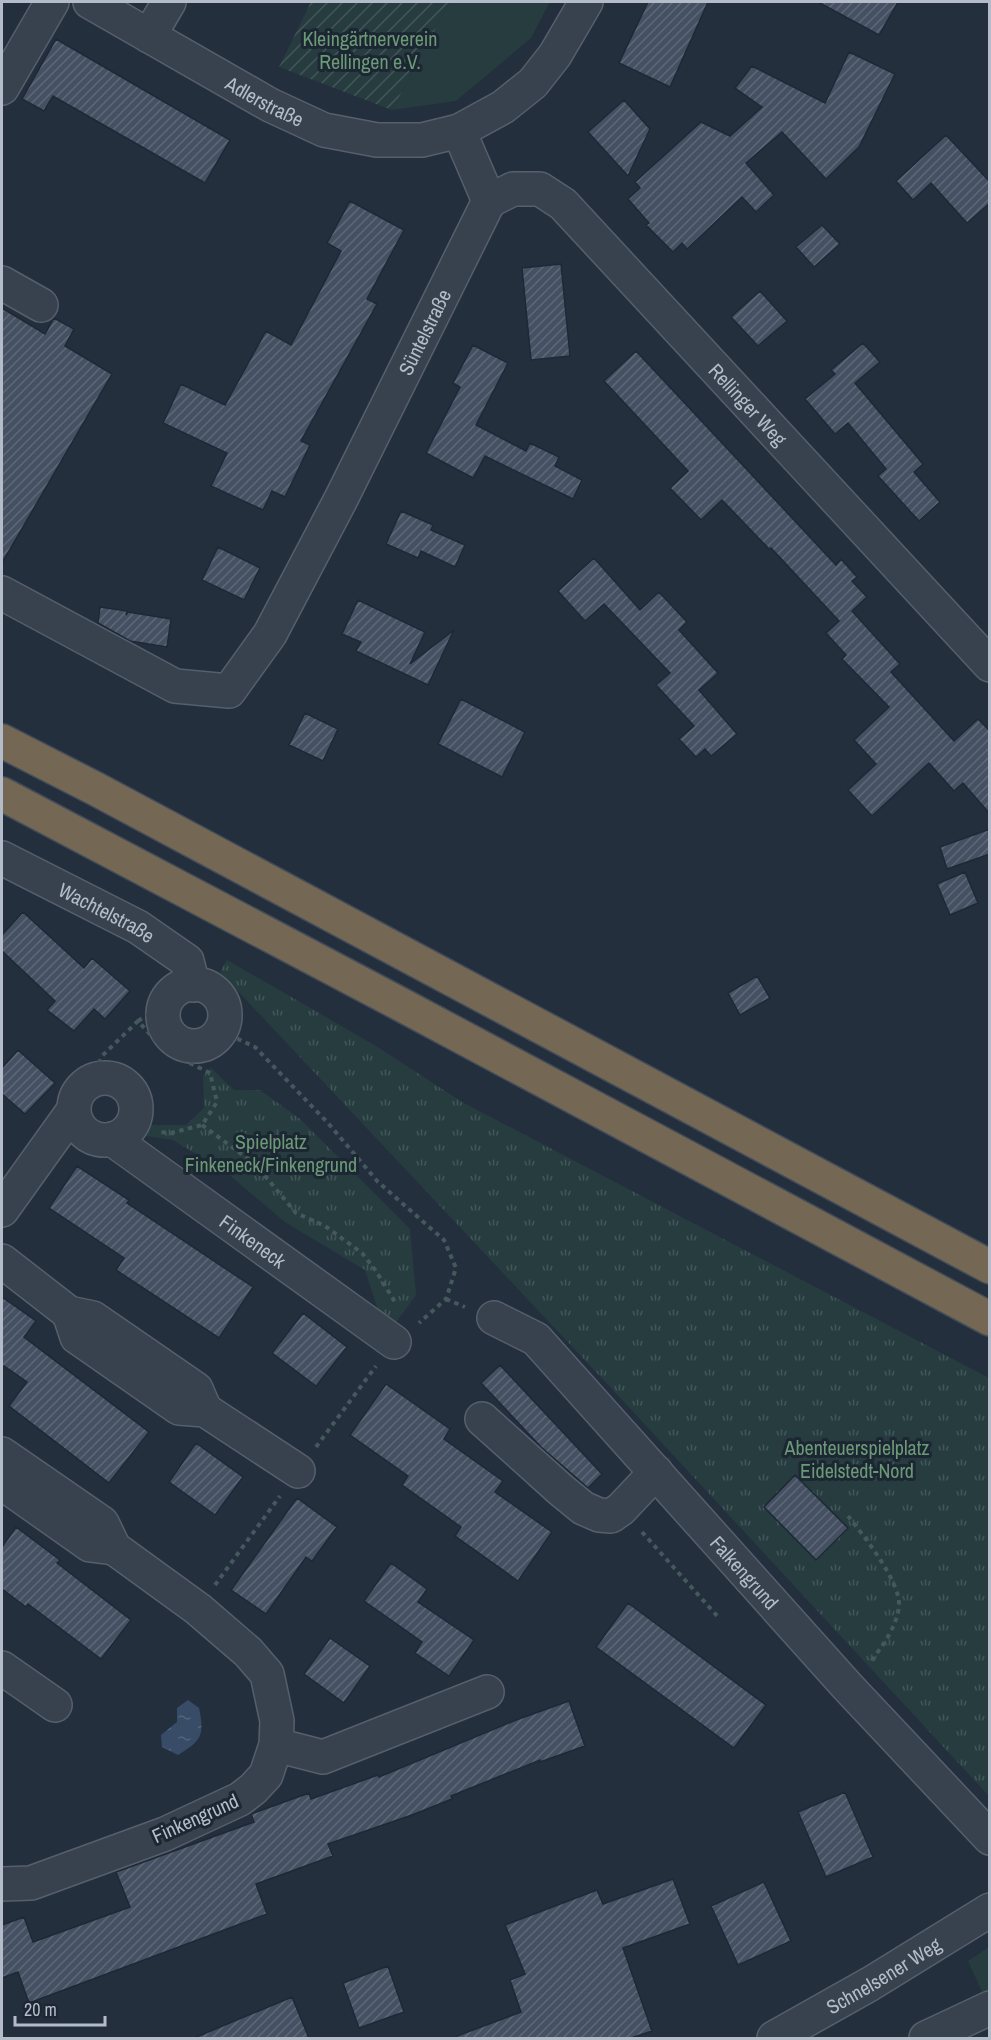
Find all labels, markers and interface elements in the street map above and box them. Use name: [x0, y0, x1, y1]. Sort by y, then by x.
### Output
park label: Kleingärtnerverein Rellingen e.V.: [303, 25, 437, 75]
street label: Adlerstraße: [220, 69, 308, 132]
street label: Süntelstraße: [391, 284, 457, 380]
street label: Rellinger Weg: [703, 357, 793, 451]
street label: Wachtelstraße: [54, 876, 161, 948]
park label: Spielplatz Finkeneck/Finkengrund: [185, 1128, 357, 1178]
street label: Finkeneck: [215, 1208, 292, 1274]
park label: Abenteuerspielplatz Eidelstedt-Nord: [784, 1434, 929, 1484]
street label: Falkengrund: [705, 1529, 785, 1615]
street label: Finkengrund: [147, 1787, 243, 1849]
street label: Schnelsener Weg: [821, 1930, 946, 2020]
scale bar: [15, 1989, 105, 2027]
text: 20 m: [24, 1997, 57, 2022]

